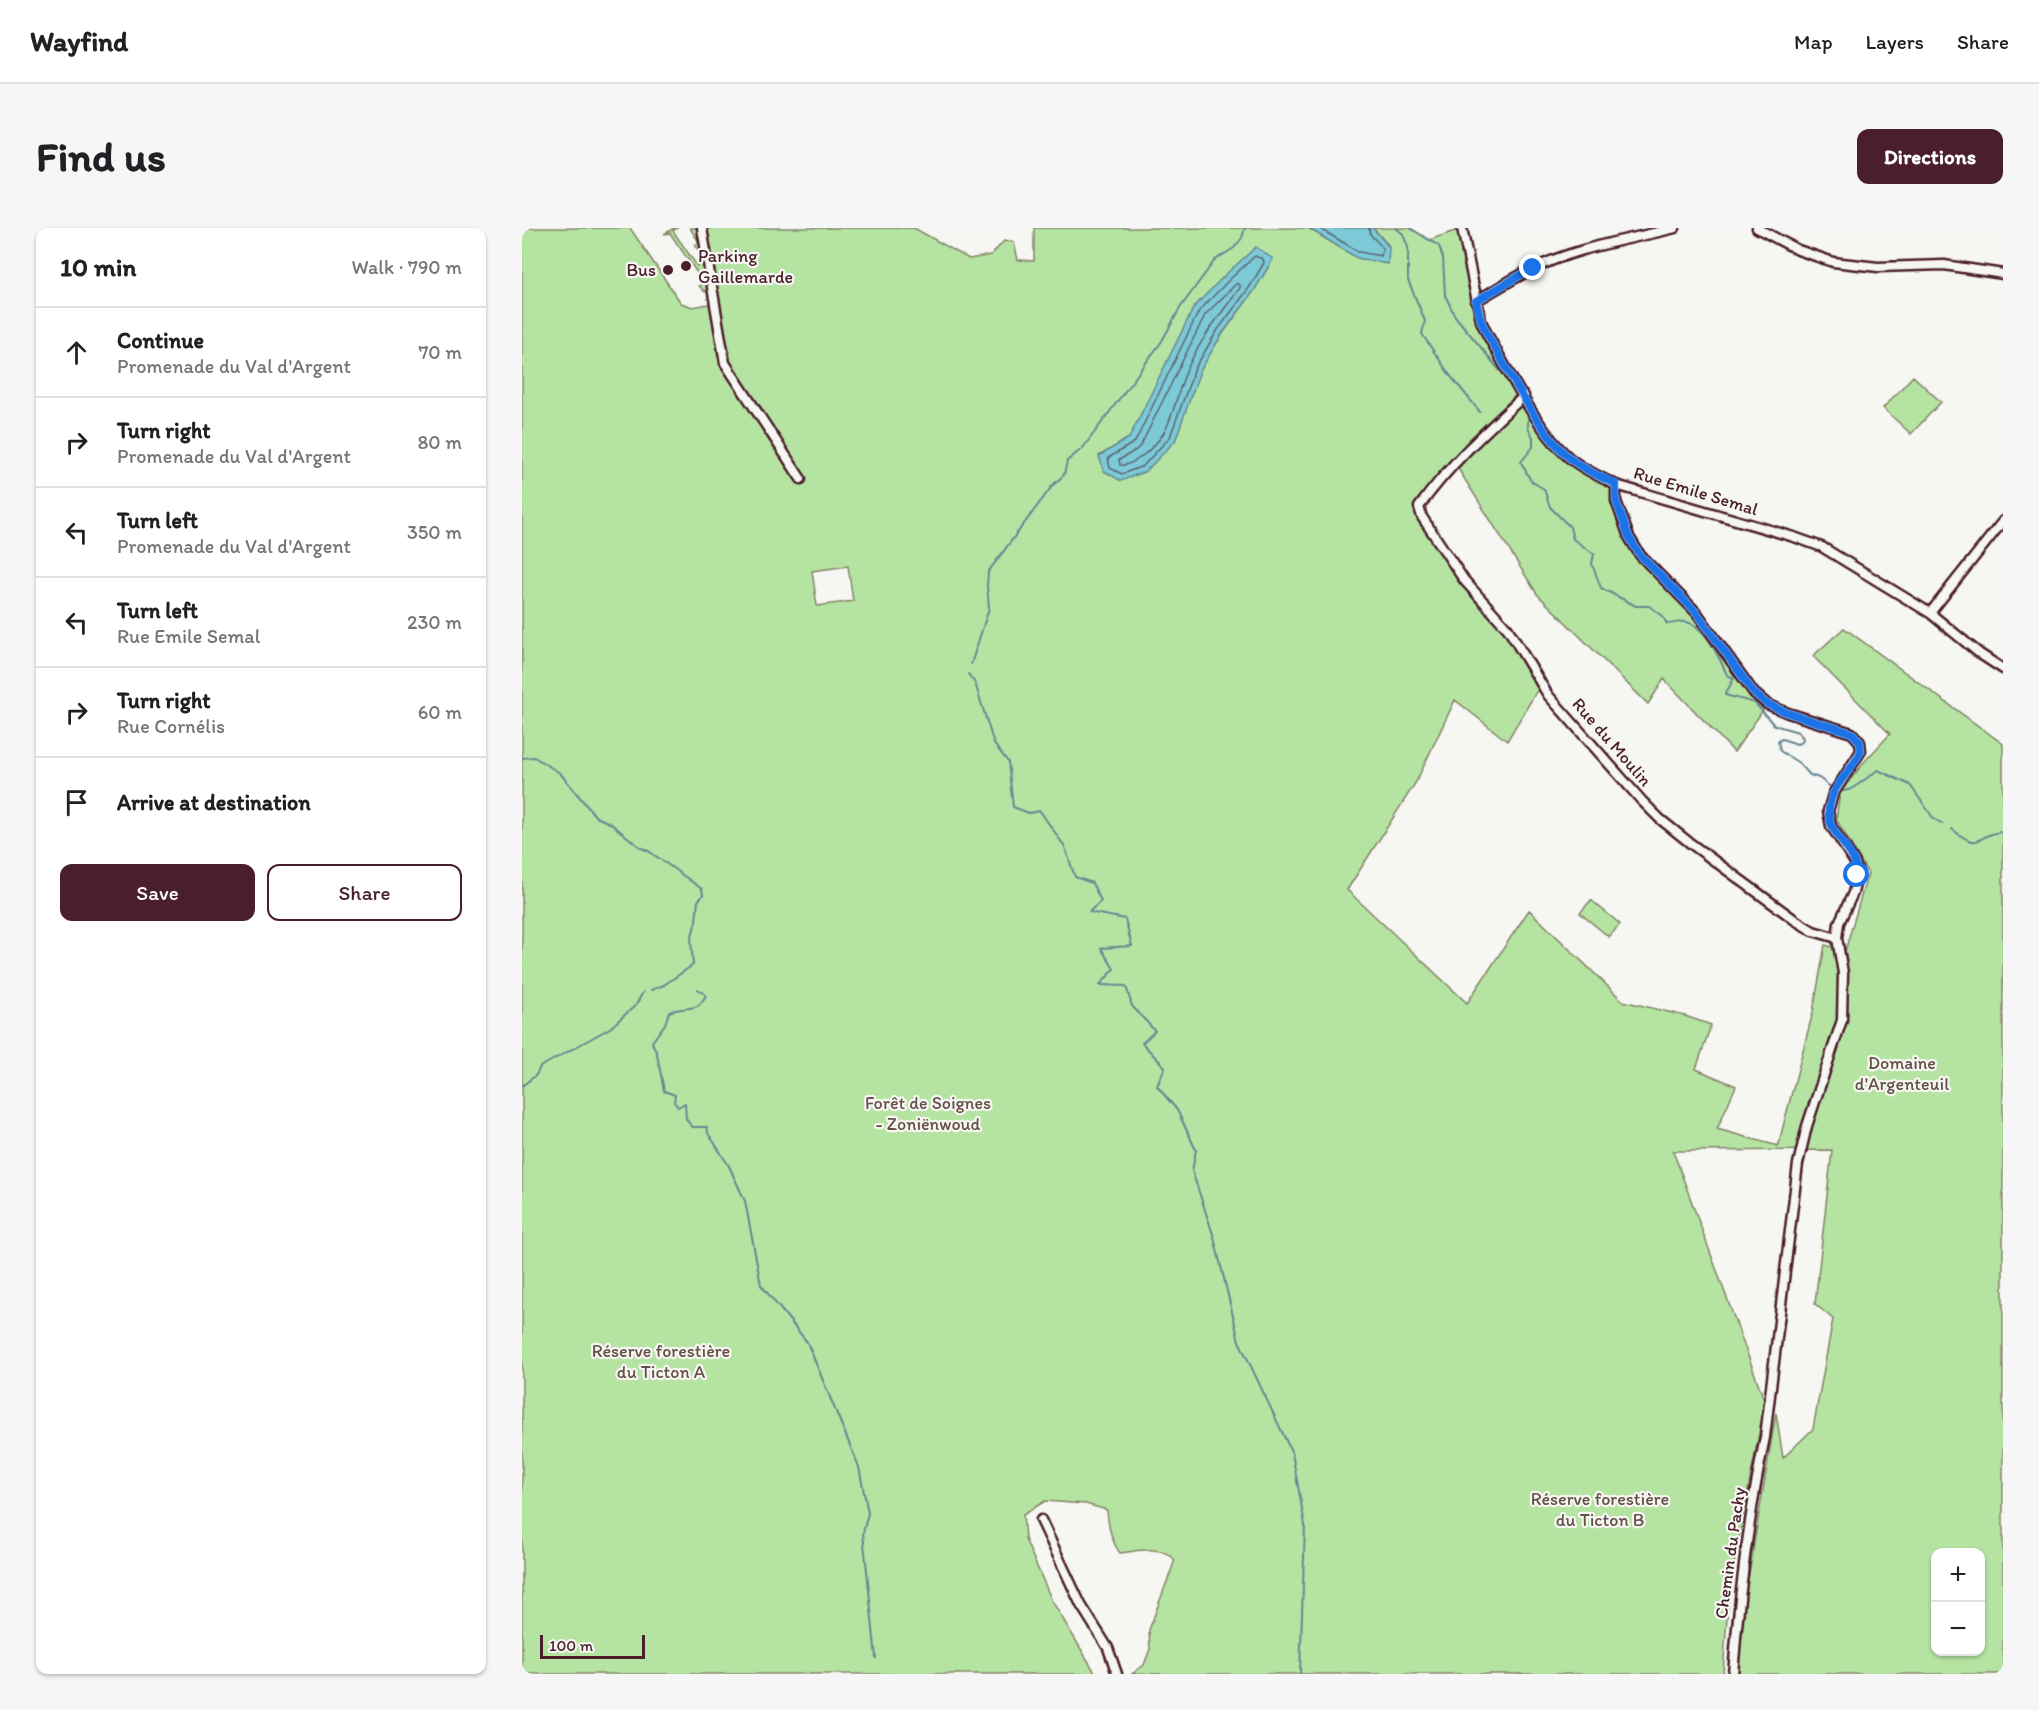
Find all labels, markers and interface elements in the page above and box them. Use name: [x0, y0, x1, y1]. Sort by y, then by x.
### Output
text: Wayfind: [30, 24, 128, 58]
text: Map: [1794, 29, 1833, 54]
text: Layers: [1866, 29, 1924, 54]
text: Share: [1957, 29, 2009, 54]
button: Directions: [1857, 129, 2003, 184]
text: Find us: [36, 131, 166, 182]
place label: Parking Gaillemarde: [698, 245, 793, 288]
text: 10 min: [60, 251, 136, 283]
route end: [1519, 254, 1545, 280]
text: Walk · 790 m: [352, 255, 462, 279]
place label: Bus: [626, 259, 656, 281]
marker: Parking Gaillemarde: [679, 259, 693, 273]
marker: Bus: [661, 263, 675, 277]
text: Continue: [117, 327, 204, 354]
icon: ahead: [60, 336, 93, 369]
text: 70 m: [418, 340, 462, 364]
text: Promenade du Val d'Argent: [117, 354, 351, 378]
text: Turn right: [117, 417, 211, 444]
icon: right: [60, 426, 93, 459]
text: 80 m: [417, 430, 462, 454]
text: Promenade du Val d'Argent: [117, 444, 351, 468]
street label: Rue Emile Semal: [1631, 462, 1761, 520]
text: Turn left: [117, 507, 198, 534]
icon: left: [60, 516, 93, 549]
text: 350 m: [407, 520, 462, 544]
text: Promenade du Val d'Argent: [117, 534, 351, 558]
text: Turn left: [117, 597, 198, 624]
icon: left: [60, 606, 93, 639]
text: 230 m: [407, 610, 462, 634]
text: Rue Emile Semal: [117, 624, 260, 648]
text: Turn right: [117, 687, 211, 714]
street label: Rue du Moulin: [1567, 693, 1657, 791]
icon: right: [60, 696, 93, 729]
text: 60 m: [418, 700, 462, 724]
text: Rue Cornélis: [117, 714, 225, 738]
icon: arrive: [60, 786, 93, 819]
text: Arrive at destination: [117, 789, 311, 816]
route start: [1843, 861, 1869, 887]
button: Save: [60, 864, 255, 921]
button: Share: [267, 864, 462, 921]
park label: Domaine d'Argenteuil: [1855, 1052, 1949, 1095]
park label: Forêt de Soignes - Zoniënwoud: [865, 1092, 991, 1135]
park label: Réserve forestière du Ticton A: [592, 1340, 730, 1383]
street label: Chemin du Pachy: [1710, 1485, 1750, 1620]
park label: Réserve forestière du Ticton B: [1531, 1488, 1669, 1531]
map controls: [1931, 1548, 1985, 1656]
button: +: [1931, 1548, 1985, 1602]
button: −: [1931, 1602, 1985, 1656]
scale bar: [540, 1632, 645, 1660]
text: 100 m: [549, 1636, 593, 1655]

